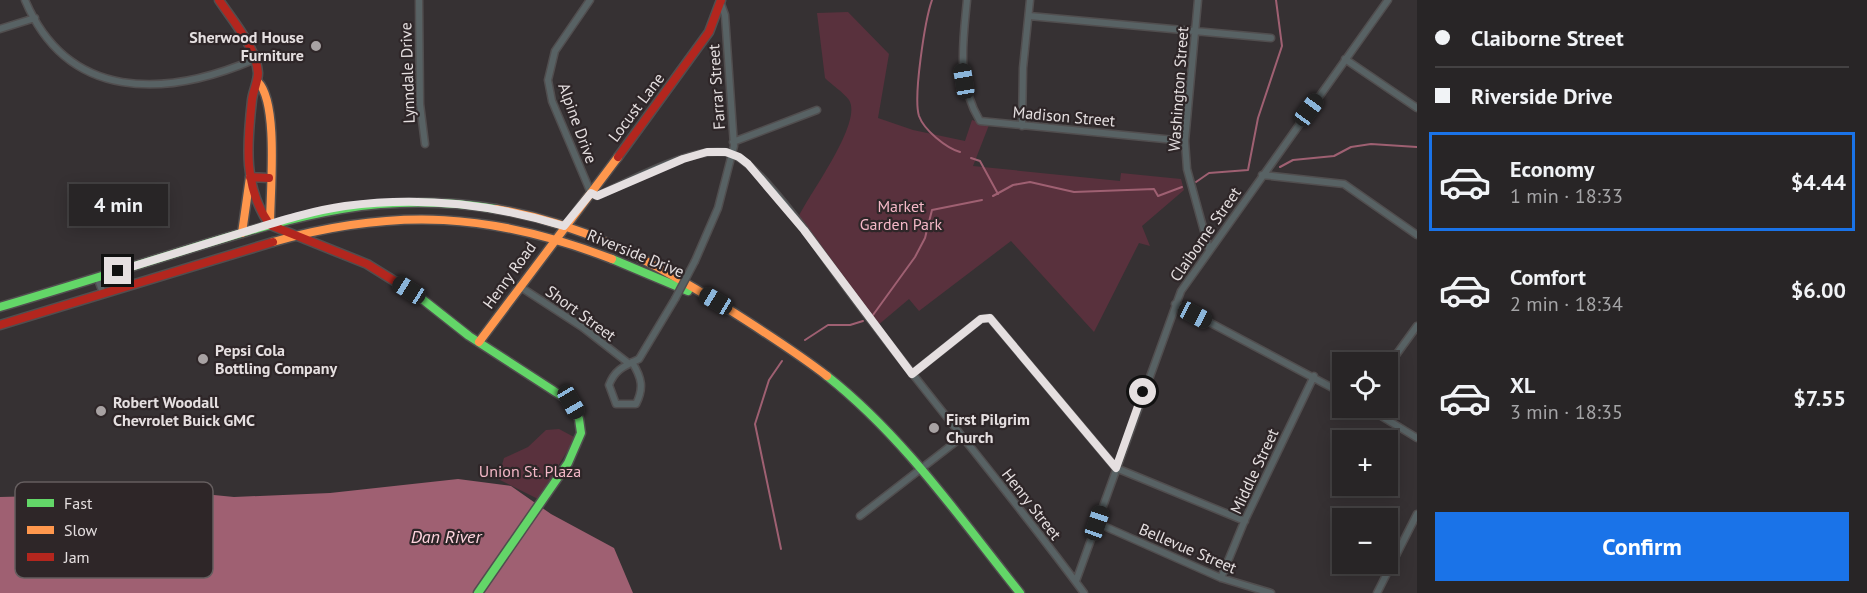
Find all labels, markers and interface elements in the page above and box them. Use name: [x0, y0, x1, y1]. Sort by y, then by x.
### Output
street label: Lynndale Drive: [395, 22, 419, 124]
text: Claiborne Street: [1471, 24, 1624, 52]
street label: Washington Street: [1164, 25, 1192, 152]
place label: Sherwood House Furniture: [189, 27, 304, 65]
marker: Sherwood House Furniture: [309, 39, 323, 53]
street label: Farrar Street: [703, 43, 729, 130]
car: [952, 62, 976, 100]
street label: Locust Lane: [604, 69, 668, 145]
street label: Alpine Drive: [554, 80, 602, 166]
text: Riverside Drive: [1471, 82, 1613, 110]
car: [1291, 90, 1327, 130]
street label: Madison Street: [1012, 102, 1117, 130]
icon: car: [1438, 155, 1492, 209]
text: Economy: [1510, 155, 1594, 183]
text: $4.44: [1791, 168, 1846, 196]
street label: Claiborne Street: [1165, 182, 1245, 285]
text: 1 min · 18:33: [1510, 183, 1623, 209]
callout: 4 min: [68, 184, 168, 226]
text: 4 min: [94, 192, 143, 218]
park label: Market Garden Park: [860, 196, 943, 234]
street label: Riverside Drive: [585, 224, 687, 282]
street label: Henry Road: [478, 238, 540, 312]
route end: [104, 257, 131, 284]
icon: car: [1438, 263, 1492, 317]
text: Comfort: [1510, 263, 1586, 291]
car: [389, 273, 429, 307]
text: $6.00: [1791, 276, 1846, 304]
street label: Short Street: [542, 281, 621, 346]
car: [696, 284, 736, 318]
text: 2 min · 18:34: [1510, 291, 1623, 317]
car: [1175, 299, 1215, 331]
place label: Pepsi Cola Bottling Company: [215, 340, 337, 378]
marker: Pepsi Cola Bottling Company: [196, 352, 210, 366]
map controls: [1332, 352, 1398, 574]
button: locate: [1332, 352, 1398, 418]
icon: car: [1438, 371, 1492, 425]
text: XL: [1510, 371, 1535, 399]
route start: [1129, 378, 1156, 405]
car: [554, 382, 588, 422]
text: $7.55: [1793, 384, 1846, 412]
place label: Robert Woodall Chevrolet Buick GMC: [113, 392, 255, 430]
text: 3 min · 18:35: [1510, 399, 1623, 425]
marker: Robert Woodall Chevrolet Buick GMC: [94, 404, 108, 418]
place label: First Pilgrim Church: [946, 409, 1030, 447]
marker: First Pilgrim Church: [927, 421, 941, 435]
street label: Middle Street: [1225, 425, 1283, 517]
button: +: [1332, 430, 1398, 496]
park label: Union St. Plaza: [479, 461, 581, 481]
street label: Henry Street: [998, 464, 1066, 544]
legend: [15, 482, 213, 578]
text: Fast: [64, 493, 93, 513]
car: [1083, 503, 1111, 543]
button: −: [1332, 508, 1398, 574]
button: Confirm: [1435, 512, 1849, 581]
street label: Bellevue Street: [1136, 518, 1240, 578]
text: Slow: [64, 520, 98, 540]
water label: Dan River: [411, 525, 482, 548]
text: Jam: [63, 547, 90, 567]

